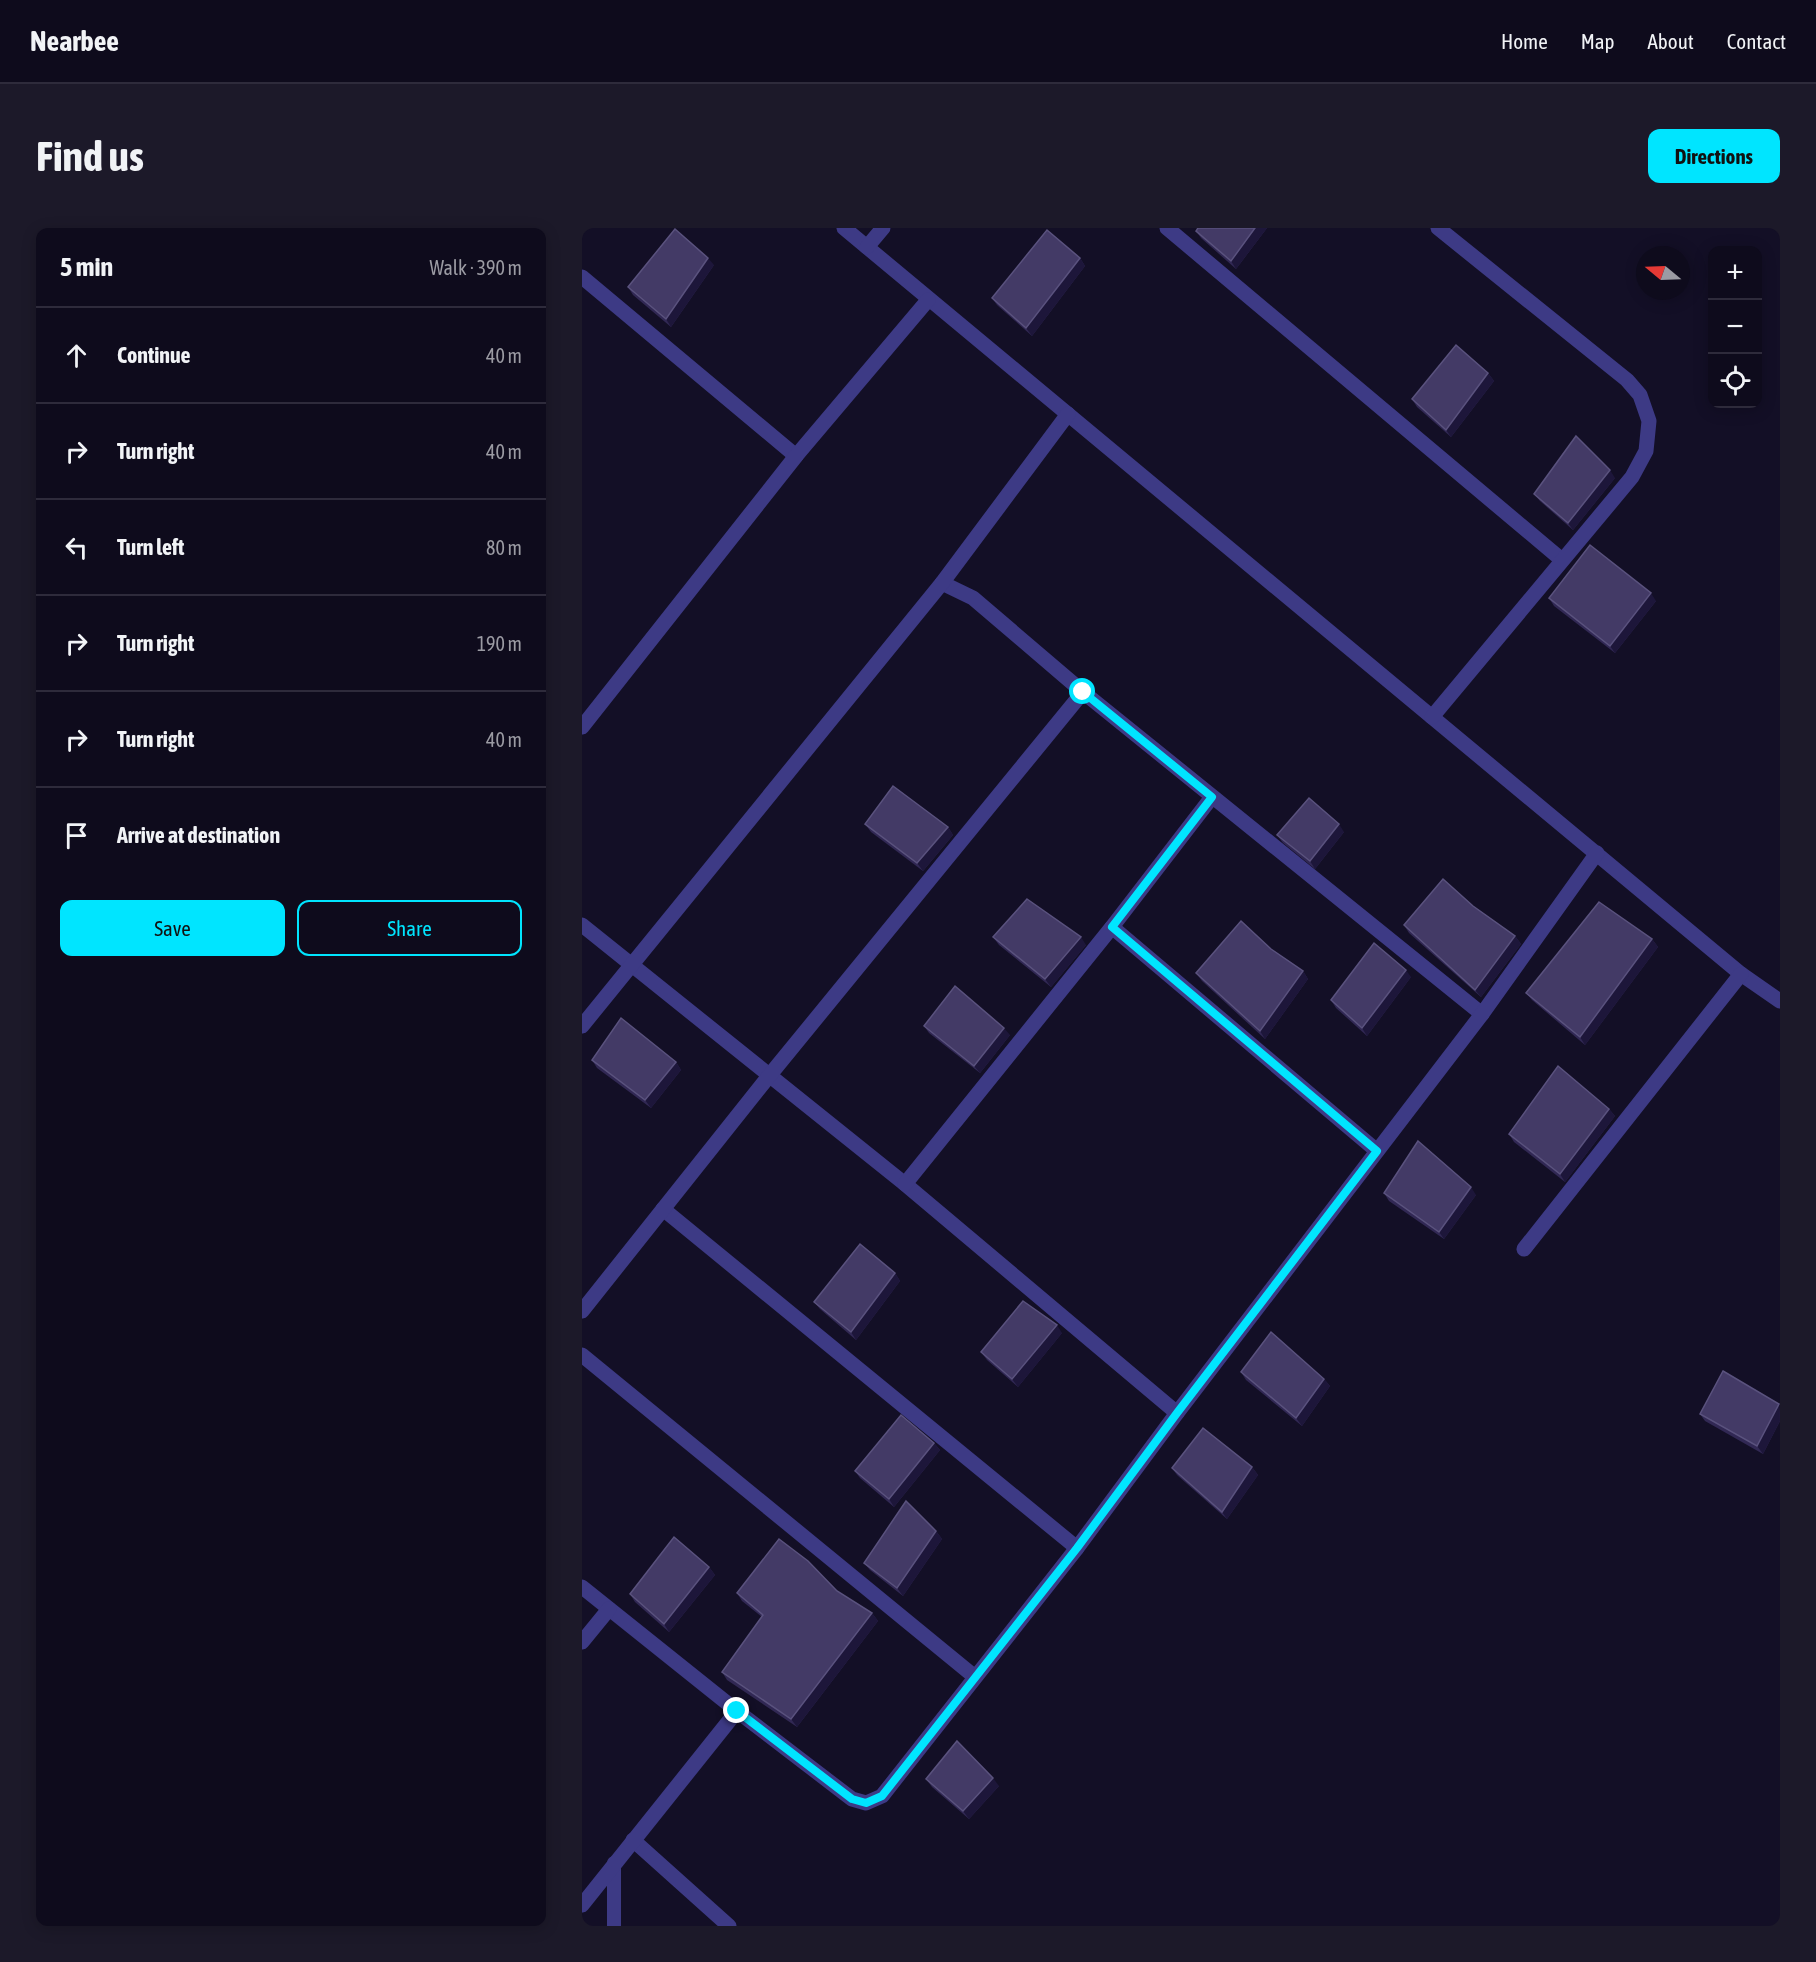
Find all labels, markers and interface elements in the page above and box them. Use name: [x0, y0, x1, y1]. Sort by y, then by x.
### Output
text: Nearbee: [30, 25, 119, 57]
text: Home: [1501, 29, 1548, 53]
text: Map: [1581, 29, 1615, 53]
text: About: [1648, 29, 1694, 53]
text: Contact: [1727, 29, 1786, 53]
button: Directions: [1648, 129, 1780, 183]
text: Find us: [36, 132, 144, 180]
north arrow: [1636, 246, 1690, 300]
map controls: [1708, 246, 1762, 408]
button: +: [1708, 246, 1762, 300]
text: 5 min: [60, 252, 113, 282]
text: Walk · 390 m: [430, 256, 522, 279]
button: −: [1708, 300, 1762, 354]
icon: ahead: [60, 339, 93, 372]
text: Continue: [117, 342, 191, 368]
text: 40 m: [486, 344, 522, 367]
button: locate: [1708, 354, 1762, 408]
icon: right: [60, 435, 93, 468]
text: Turn right: [117, 438, 194, 464]
text: 40 m: [486, 440, 522, 463]
icon: left: [60, 531, 93, 564]
text: Turn left: [117, 534, 184, 560]
text: 80 m: [486, 536, 522, 559]
icon: right: [60, 627, 93, 660]
text: Turn right: [117, 630, 194, 656]
text: 190 m: [477, 632, 522, 655]
route start: [1069, 678, 1095, 704]
icon: right: [60, 723, 93, 756]
text: Turn right: [117, 726, 194, 752]
text: 40 m: [486, 728, 522, 751]
icon: arrive: [60, 819, 93, 852]
text: Arrive at destination: [117, 822, 280, 848]
button: Save: [60, 900, 285, 956]
button: Share: [297, 900, 522, 956]
route end: [723, 1697, 749, 1723]

